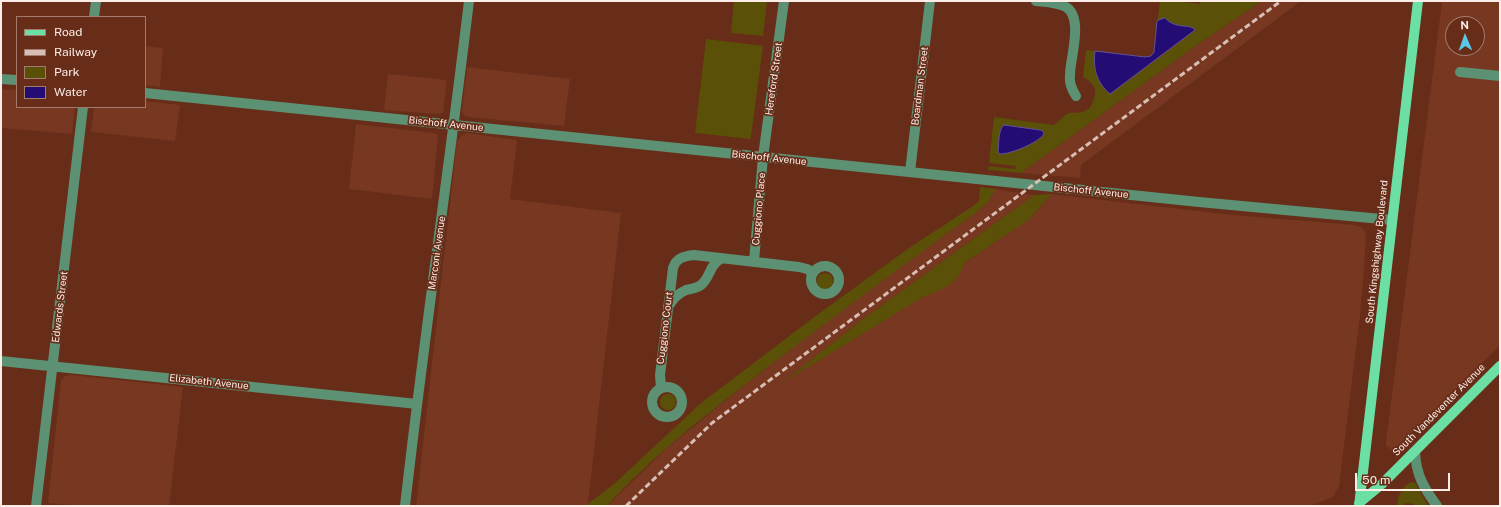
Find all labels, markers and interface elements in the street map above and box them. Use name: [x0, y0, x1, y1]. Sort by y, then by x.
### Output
legend: [16, 16, 146, 108]
north arrow: [1445, 16, 1485, 56]
text: N: [1460, 19, 1469, 31]
text: Road: [54, 25, 82, 39]
street label: Hereford Street: [763, 42, 785, 116]
text: Railway: [54, 45, 97, 59]
street label: Boardman Street: [909, 46, 931, 126]
text: Park: [54, 65, 80, 79]
text: Water: [54, 85, 87, 99]
street label: Bischoff Avenue: [408, 114, 484, 134]
street label: Bischoff Avenue: [731, 148, 807, 168]
street label: Cuggiono Place: [750, 172, 768, 246]
street label: South Kingshighway Boulevard: [1363, 180, 1391, 324]
street label: Bischoff Avenue: [1053, 181, 1129, 201]
street label: Marconi Avenue: [426, 215, 448, 291]
street label: Edwards Street: [50, 271, 70, 343]
street label: Cuggiono Court: [655, 291, 675, 365]
street label: South Vandeventer Avenue: [1390, 361, 1488, 459]
street label: Elizabeth Avenue: [169, 372, 249, 392]
scale bar: [1357, 465, 1452, 491]
text: 50 m: [1362, 473, 1390, 487]

